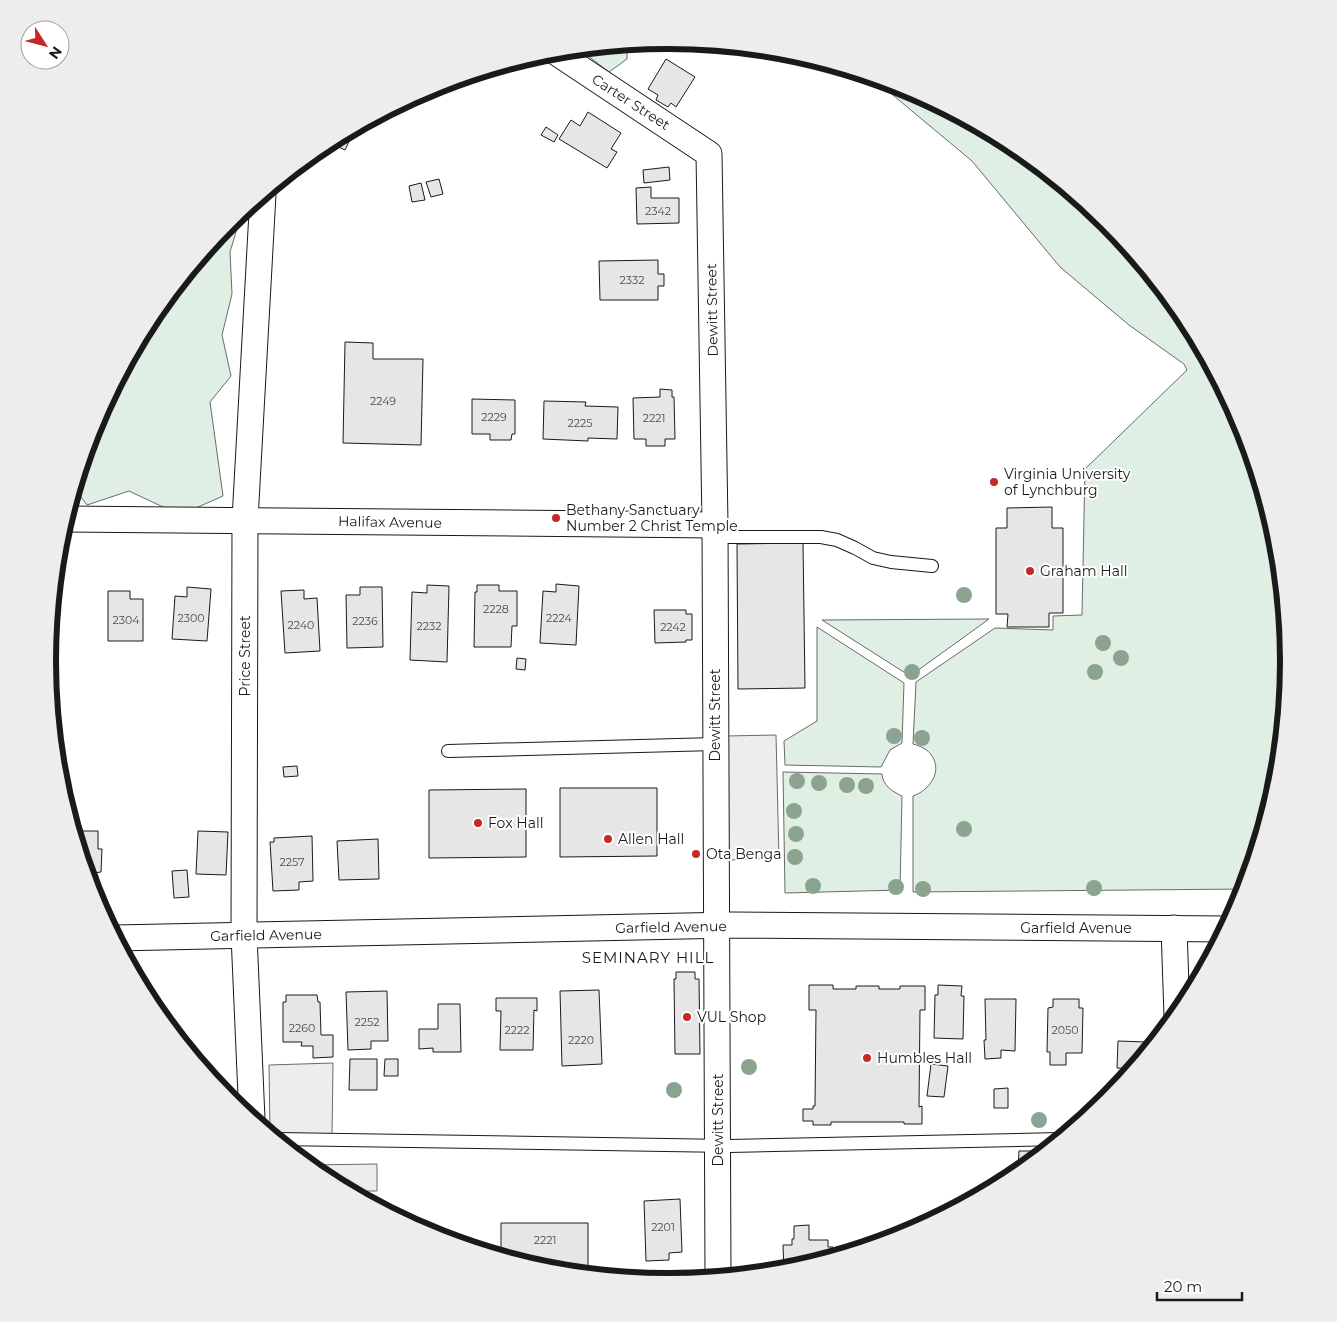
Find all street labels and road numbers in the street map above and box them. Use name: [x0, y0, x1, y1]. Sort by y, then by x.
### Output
street label: Carter Street: [589, 70, 674, 134]
street label: Dewitt Street: [702, 263, 722, 357]
street label: Halifax Avenue: [338, 512, 442, 532]
street label: Price Street: [236, 615, 254, 697]
street label: Dewitt Street: [706, 668, 724, 762]
street label: Garfield Avenue: [615, 917, 727, 937]
street label: Garfield Avenue: [1020, 919, 1132, 937]
street label: Garfield Avenue: [210, 925, 322, 945]
street label: Dewitt Street: [709, 1073, 727, 1167]

